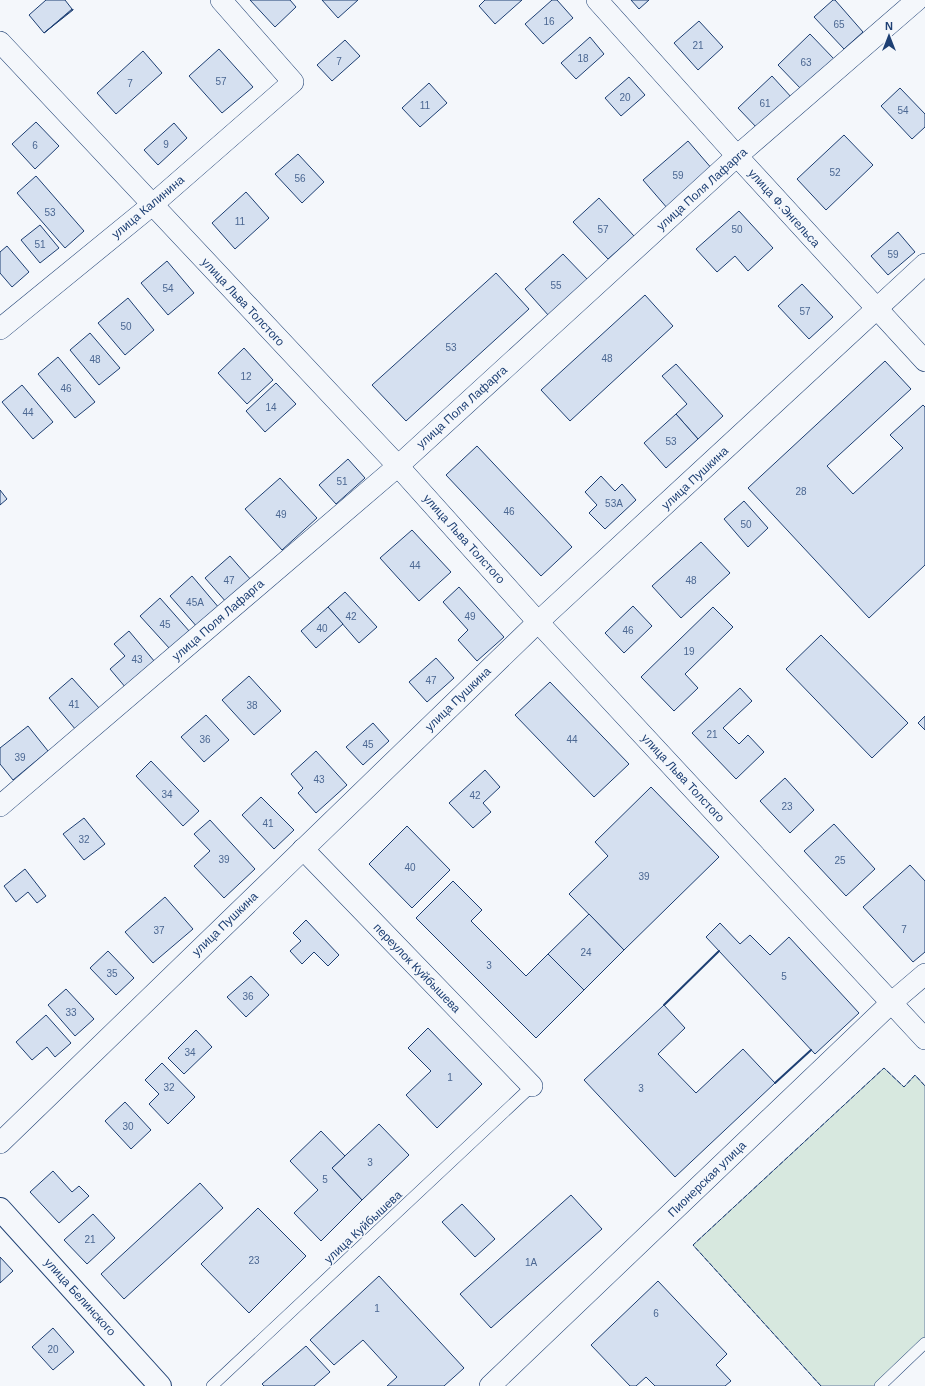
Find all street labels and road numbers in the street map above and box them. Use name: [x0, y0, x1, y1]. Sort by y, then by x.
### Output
street label: улица Поля Лафарга: [654, 145, 750, 233]
street label: улица Ф.Энгельса: [745, 166, 823, 250]
street label: улица Калинина: [109, 172, 187, 241]
street label: улица Льва Толстого: [199, 255, 288, 349]
street label: улица Поля Лафарга: [414, 363, 510, 451]
street label: улица Пушкина: [659, 443, 731, 512]
street label: улица Льва Толстого: [420, 491, 508, 587]
street label: улица Поля Лафарга: [169, 576, 267, 664]
street label: улица Пушкина: [422, 664, 494, 734]
street label: улица Льва Толстого: [639, 731, 728, 825]
street label: улица Пушкина: [189, 889, 261, 959]
street label: переулок Куйбышева: [371, 920, 464, 1016]
street label: Пионерская улица: [665, 1138, 749, 1220]
street label: улица Куйбышева: [321, 1187, 405, 1266]
street label: улица Белинского: [41, 1255, 119, 1339]

